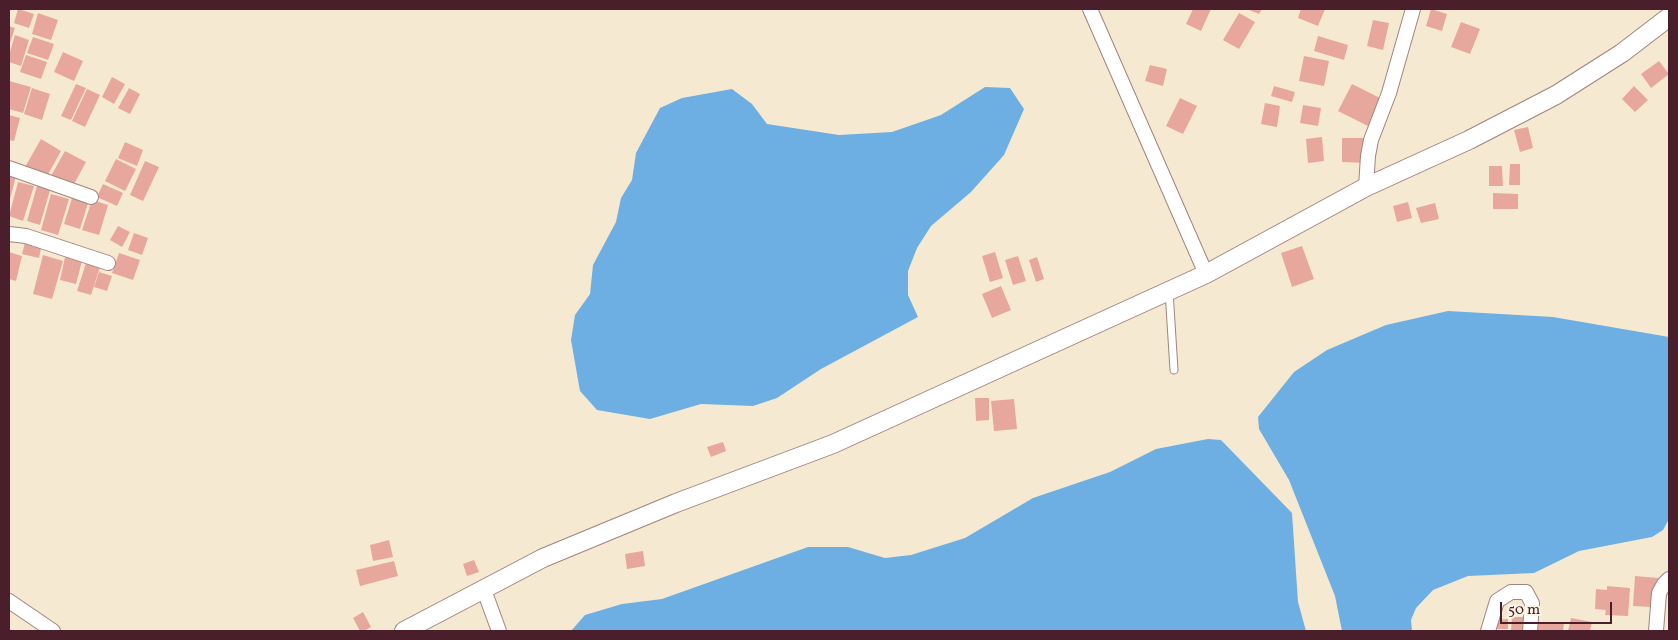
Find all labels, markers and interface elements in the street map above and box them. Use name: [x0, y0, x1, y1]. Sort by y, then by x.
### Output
scale bar: [1503, 592, 1616, 624]
text: 50 m: [1508, 600, 1540, 621]

